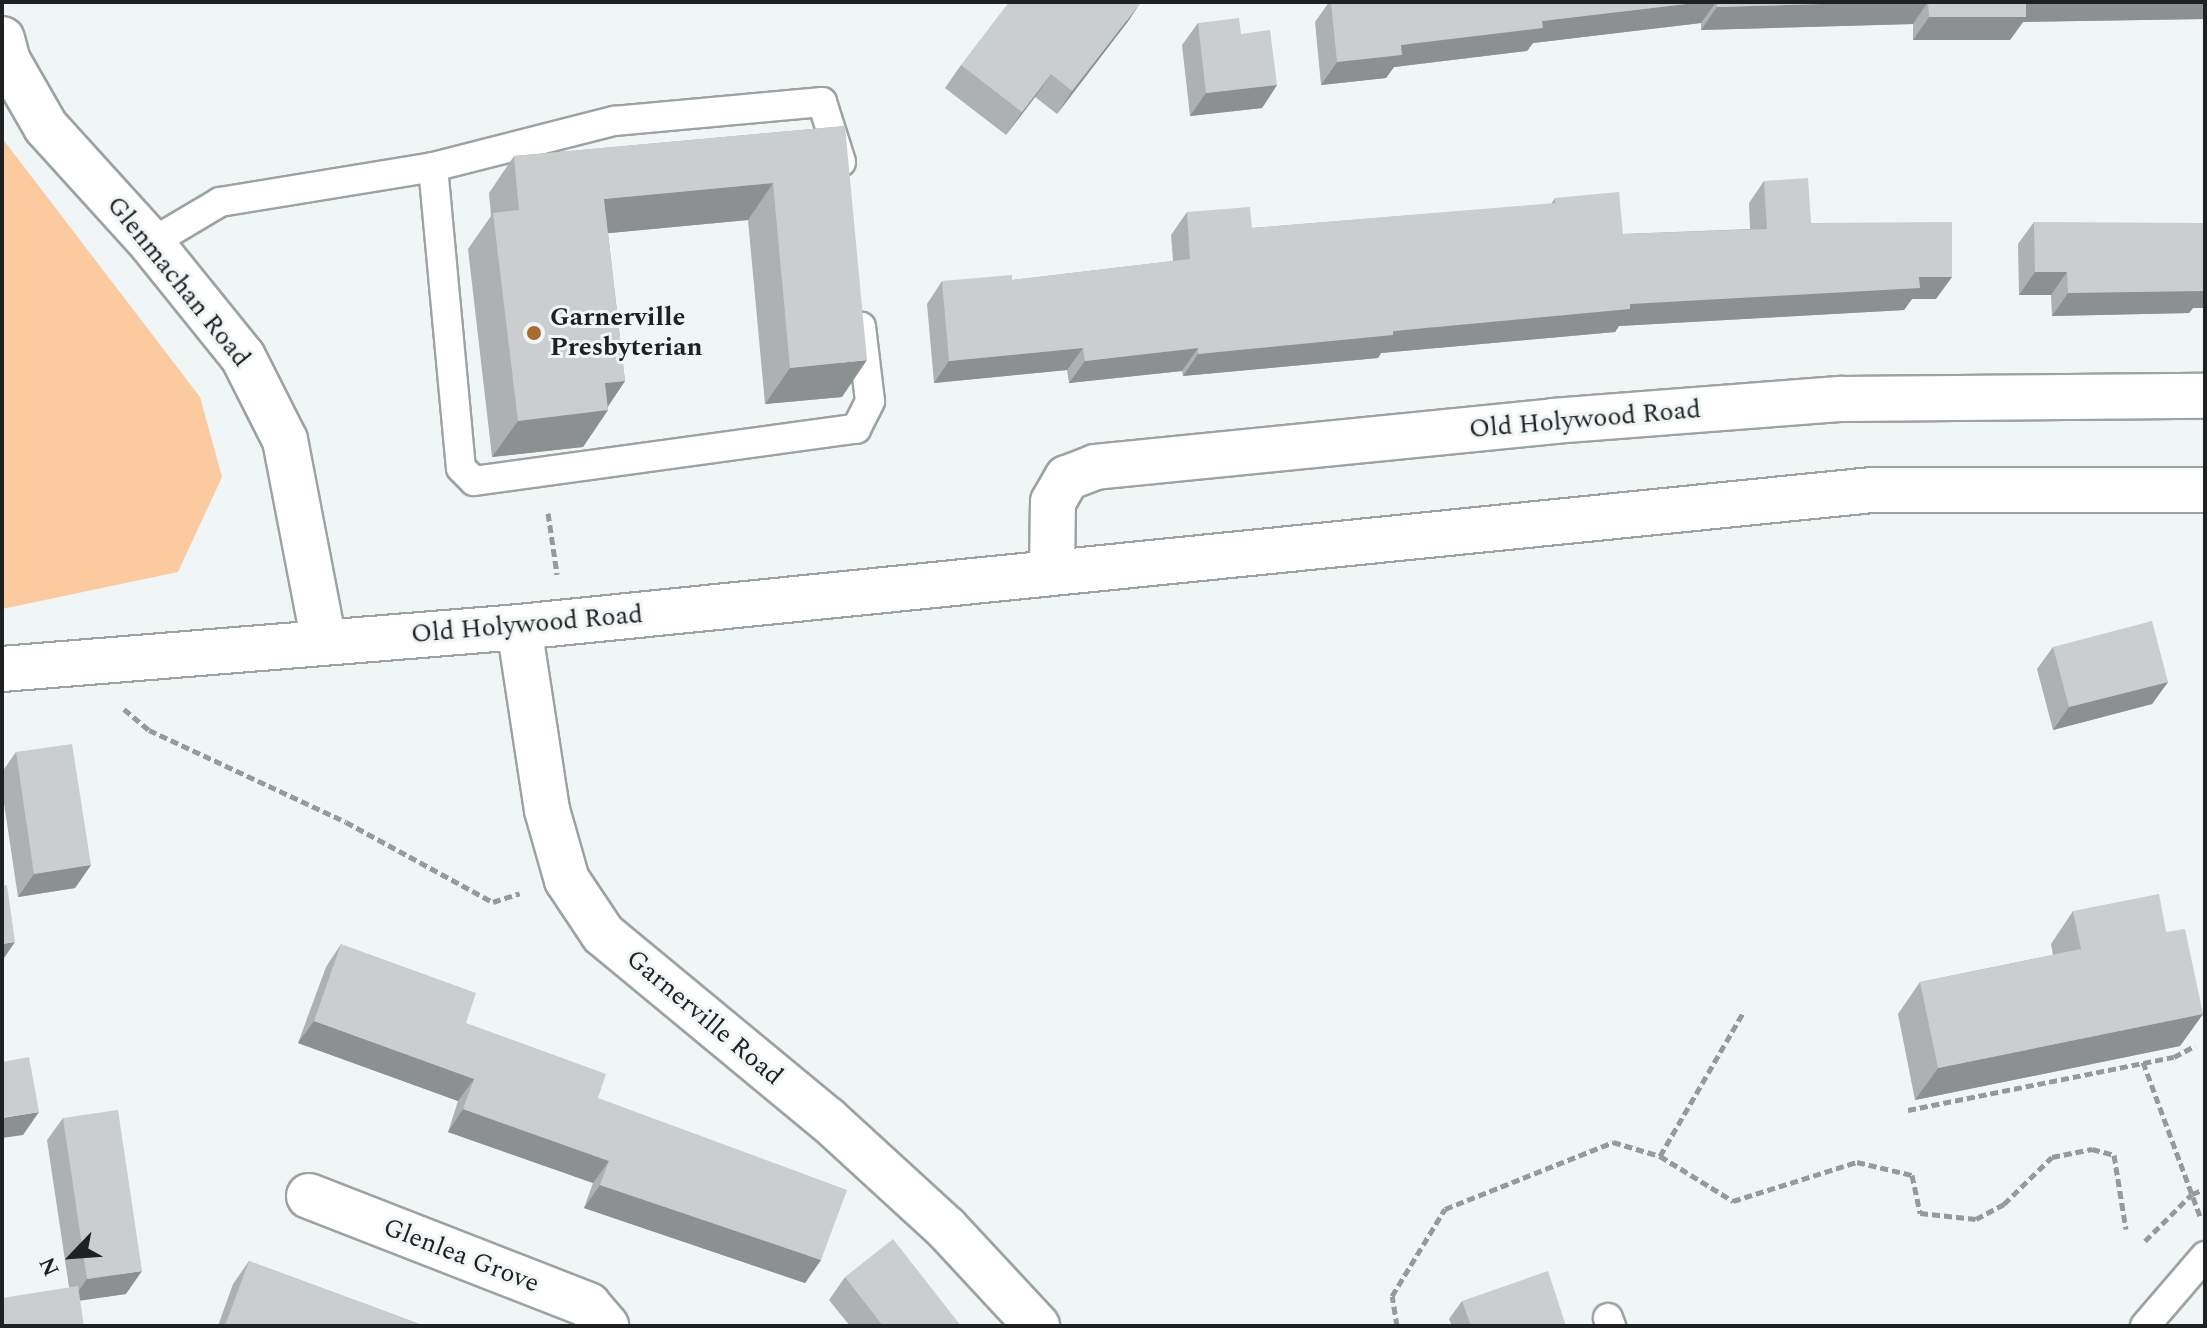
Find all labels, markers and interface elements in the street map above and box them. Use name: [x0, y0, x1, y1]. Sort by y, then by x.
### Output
street label: Glenmachan Road: [100, 190, 256, 374]
place label: Garnerville Presbyterian: [550, 302, 703, 364]
marker: Garnerville Presbyterian: [525, 324, 543, 342]
street label: Old Holywood Road: [1468, 394, 1702, 446]
street label: Old Holywood Road: [410, 599, 644, 651]
street label: Garnerville Road: [619, 943, 789, 1093]
street label: Glenlea Grove: [379, 1212, 543, 1300]
north arrow: [32, 1216, 112, 1296]
text: N: [31, 1251, 69, 1281]

